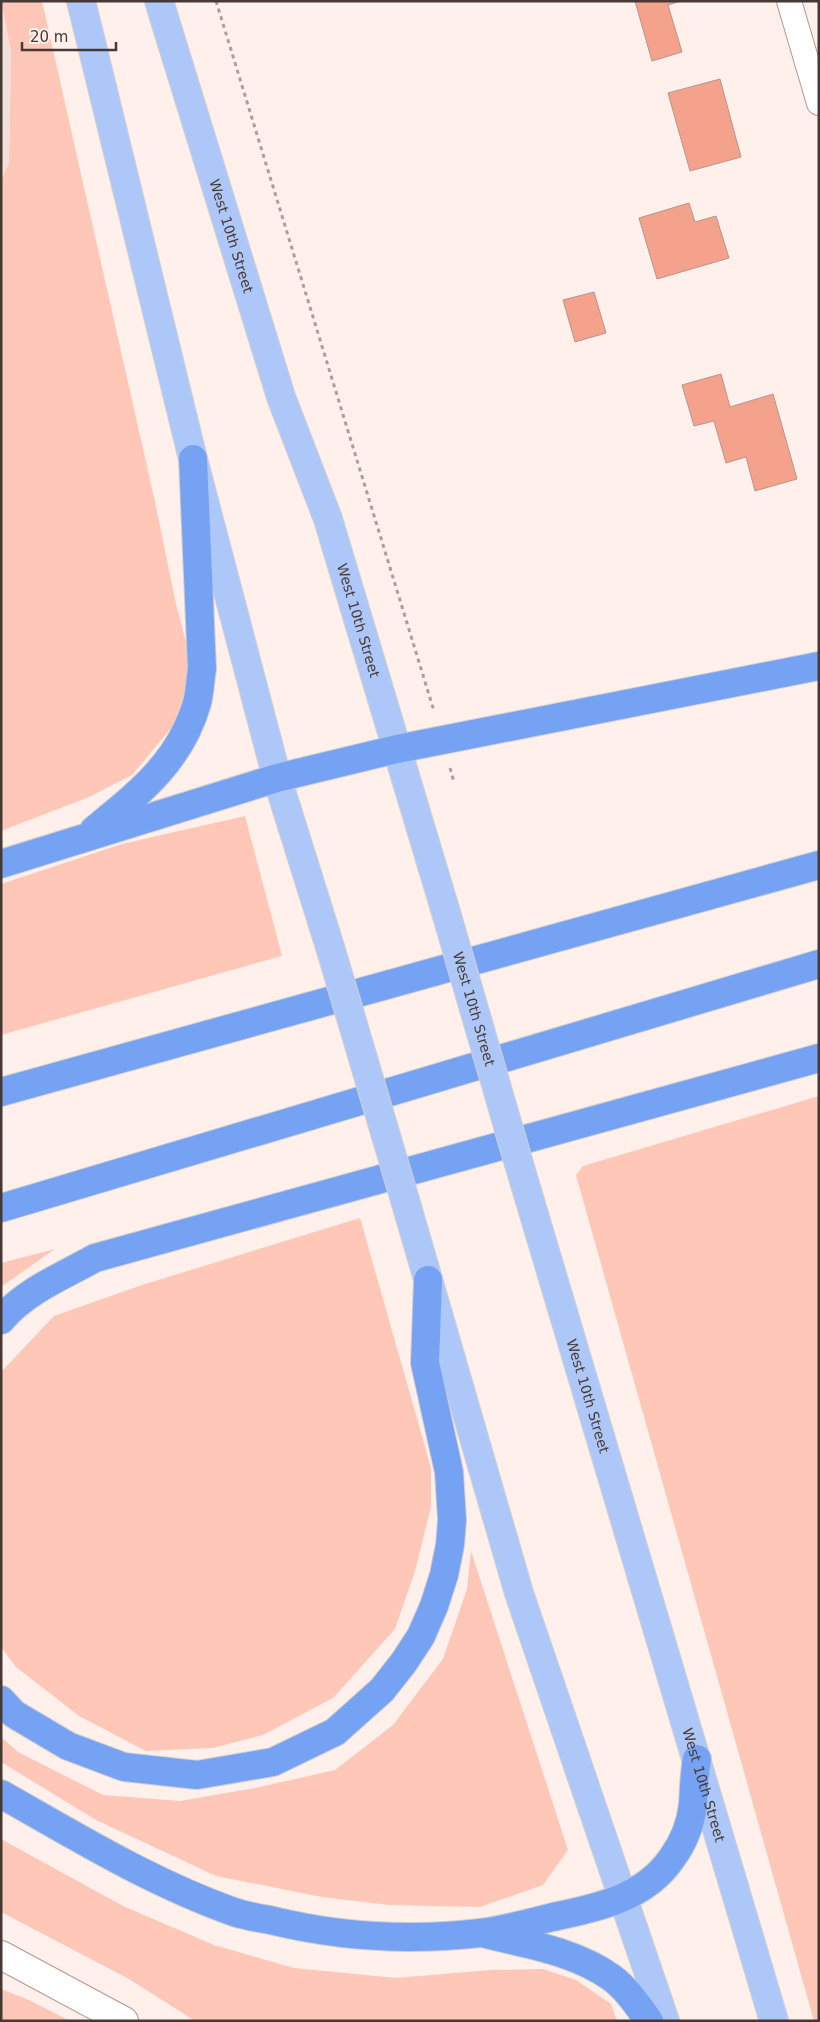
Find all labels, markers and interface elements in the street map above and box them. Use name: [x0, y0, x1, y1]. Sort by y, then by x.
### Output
scale bar: [22, 20, 116, 52]
text: 20 m: [30, 28, 68, 46]
street label: West 10th Street: [206, 177, 257, 295]
street label: West 10th Street: [334, 562, 383, 680]
street label: West 10th Street: [450, 950, 498, 1068]
street label: West 10th Street: [563, 1337, 613, 1455]
street label: West 10th Street: [679, 1726, 728, 1844]

